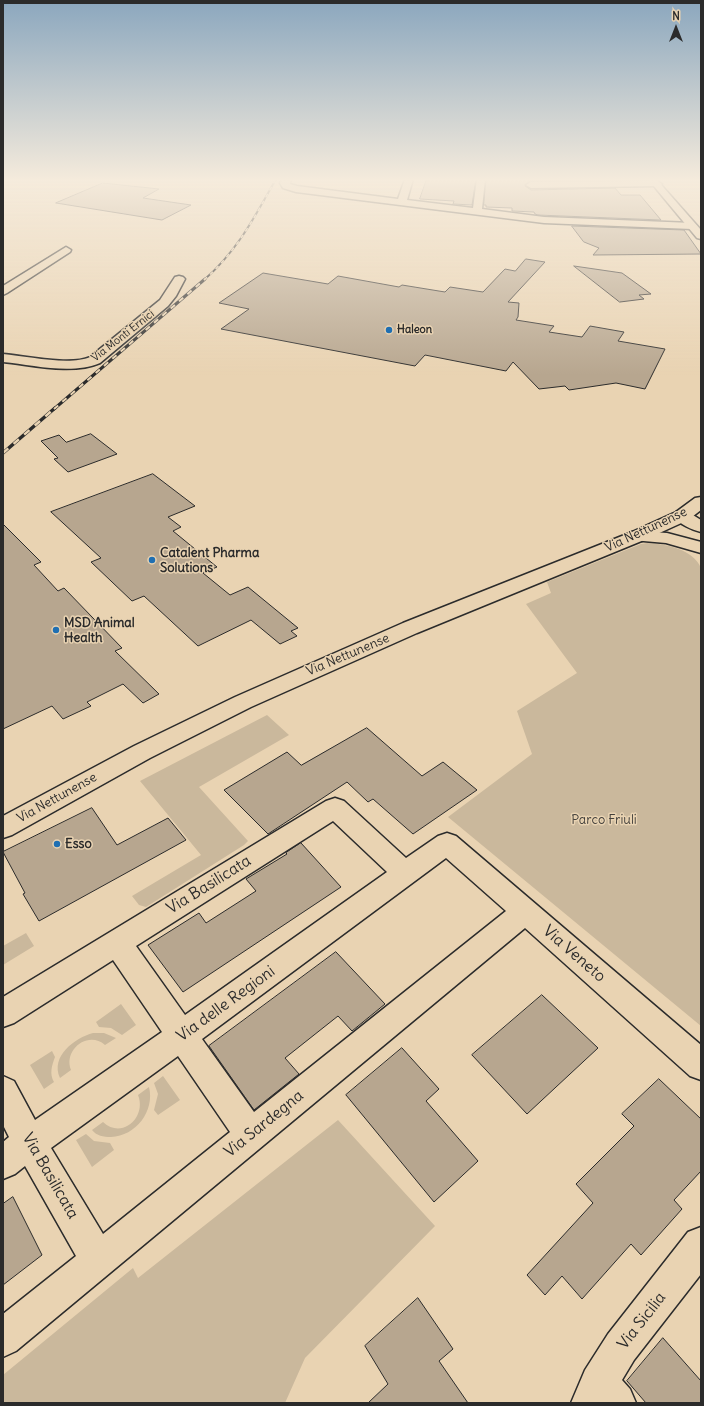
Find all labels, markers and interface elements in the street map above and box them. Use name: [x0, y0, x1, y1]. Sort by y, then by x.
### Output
north arrow: [656, 8, 696, 48]
text: N: [672, 9, 680, 23]
street label: Via Monti Ernici: [89, 307, 157, 365]
place label: Haleon: [397, 323, 432, 337]
marker: Haleon: [384, 325, 394, 335]
street label: Via Nettunense: [602, 504, 690, 556]
place label: Catalent Pharma Solutions: [160, 545, 259, 576]
marker: Catalent Pharma Solutions: [147, 555, 157, 565]
place label: MSD Animal Health: [64, 615, 135, 646]
marker: MSD Animal Health: [51, 625, 61, 635]
street label: Via Nettunense: [304, 630, 392, 680]
street label: Via Nettunense: [14, 770, 100, 826]
park label: Parco Friuli: [571, 812, 637, 828]
place label: Esso: [65, 836, 92, 852]
marker: Esso: [52, 839, 62, 849]
street label: Via Basilicata: [163, 851, 255, 919]
street label: Via Veneto: [539, 922, 609, 986]
street label: Via delle Regioni: [173, 962, 279, 1046]
street label: Via Sardegna: [221, 1086, 307, 1162]
street label: Via Basilicata: [18, 1130, 82, 1222]
street label: Via Sicilia: [614, 1289, 670, 1353]

